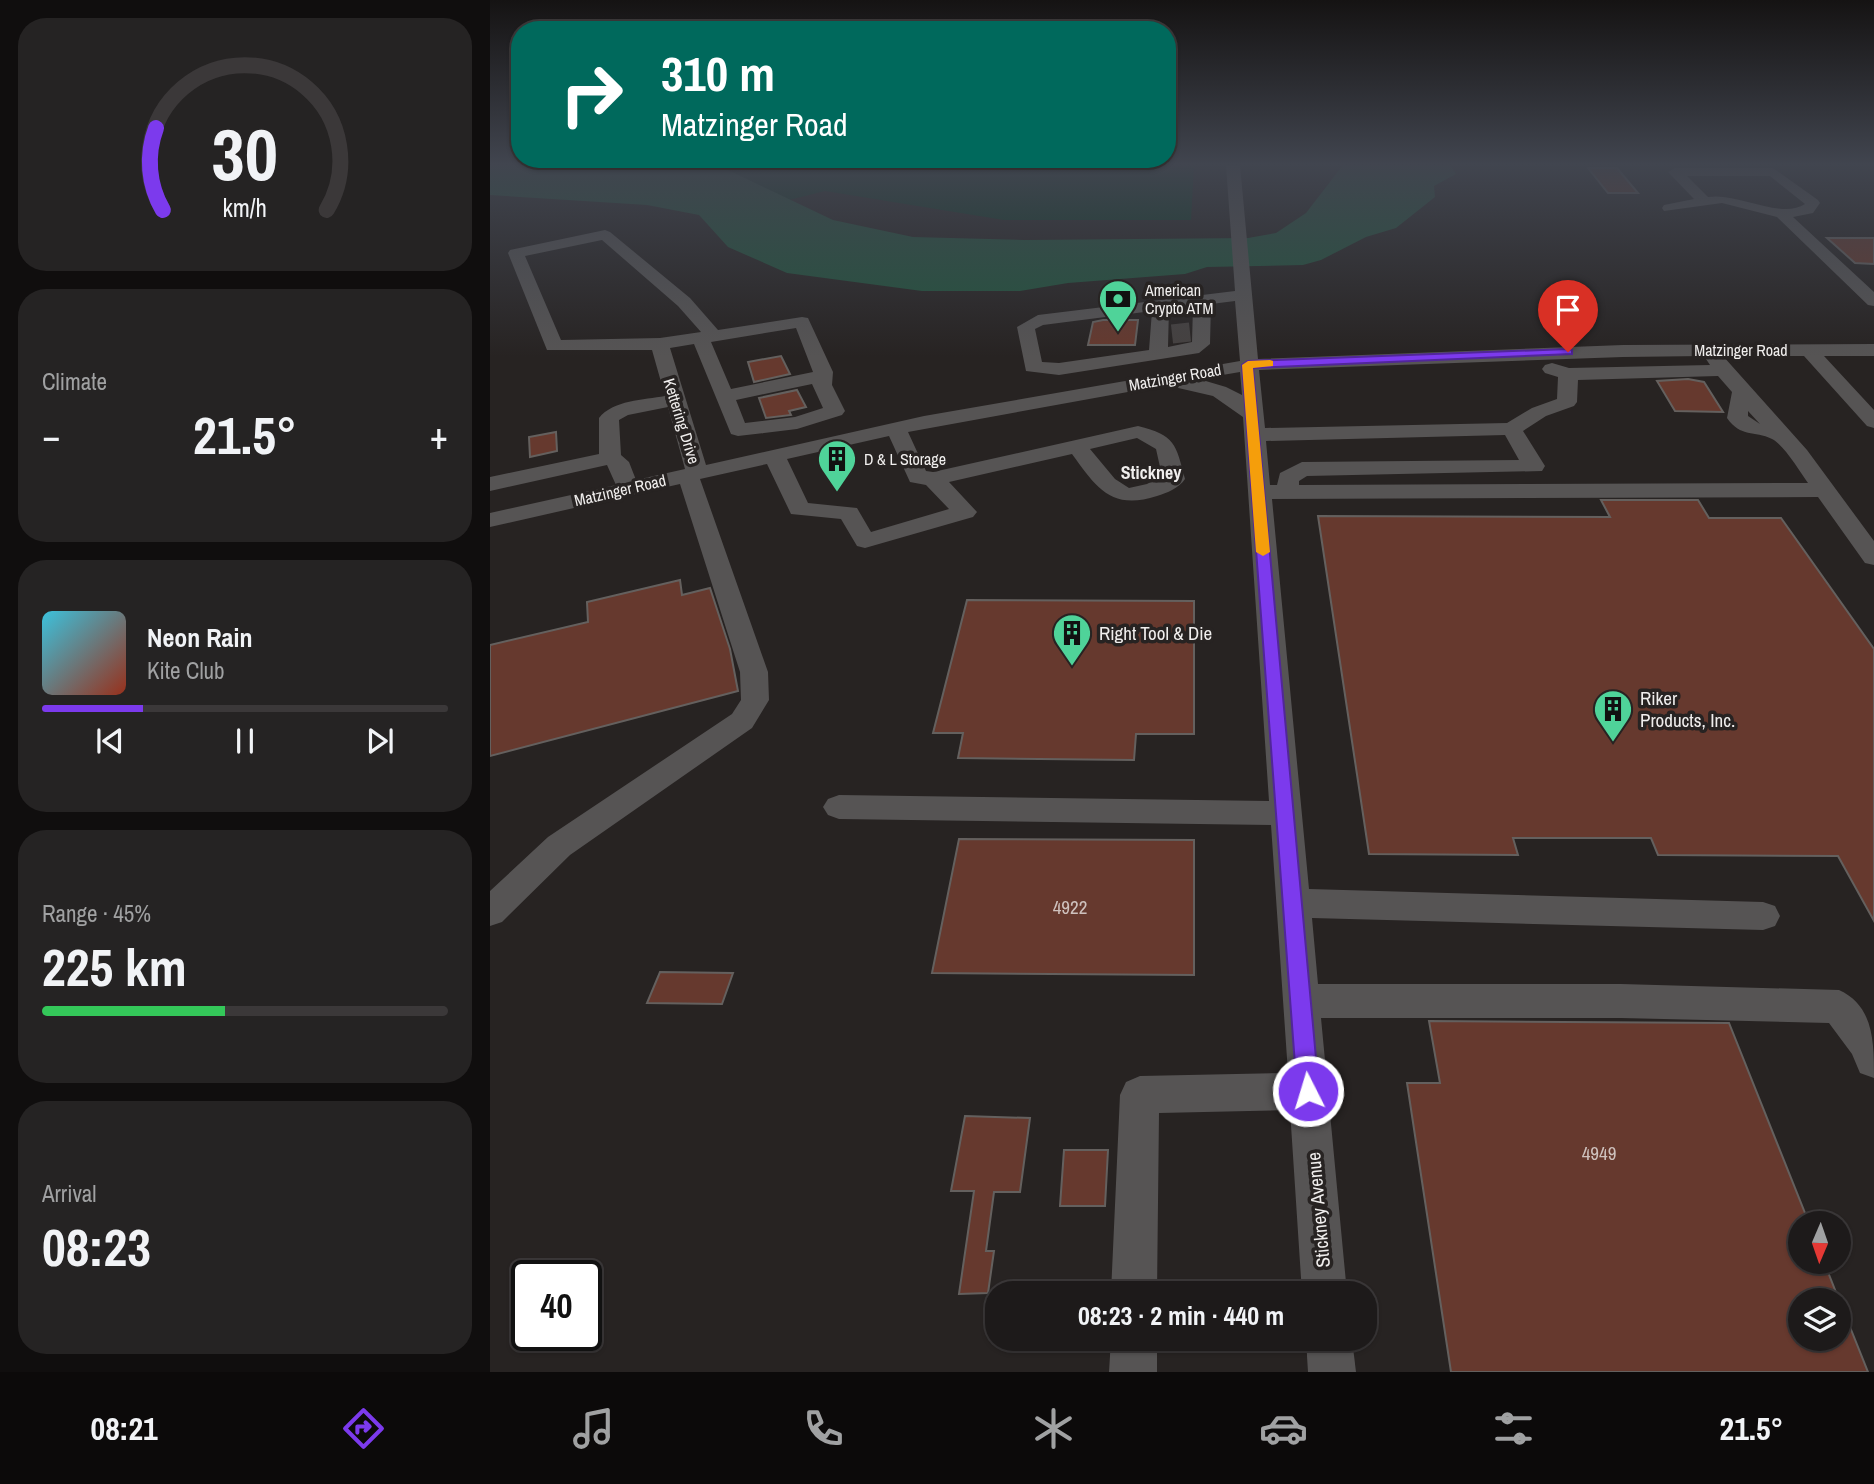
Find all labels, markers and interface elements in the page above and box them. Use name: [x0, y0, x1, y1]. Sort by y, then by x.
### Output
text: 310 m: [661, 40, 775, 106]
icon: right: [546, 49, 637, 140]
text: Matzinger Road: [661, 103, 848, 146]
text: 30: [212, 106, 278, 204]
text: km/h: [223, 191, 267, 225]
bank icon: American Crypto ATM: [1097, 278, 1139, 333]
place label: American Crypto ATM: [1144, 279, 1213, 319]
pin: [1538, 280, 1598, 352]
icon: arrive: [1549, 291, 1587, 329]
street label: Matzinger Road: [1694, 339, 1788, 361]
street label: Matzinger Road: [1127, 358, 1223, 396]
text: Climate: [42, 366, 107, 397]
street label: Kettering Drive: [659, 376, 705, 466]
text: 21.5°: [193, 400, 297, 470]
text: −: [42, 410, 60, 461]
text: +: [430, 410, 448, 461]
building icon: D & L Storage: [816, 438, 858, 493]
place label: D & L Storage: [864, 448, 946, 470]
district label: Stickney: [1121, 460, 1182, 485]
street label: Matzinger Road: [572, 469, 668, 511]
building icon: Right Tool & Die: [1051, 612, 1093, 667]
text: Neon Rain: [147, 620, 252, 655]
place label: Right Tool & Die: [1099, 620, 1212, 646]
text: Kite Club: [147, 655, 225, 686]
place label: Riker Products, Inc.: [1640, 685, 1735, 733]
building icon: Riker Products, Inc.: [1592, 688, 1634, 743]
icon: previous: [91, 722, 129, 760]
icon: pause: [226, 722, 264, 760]
icon: next: [361, 722, 399, 760]
house number: 4922: [1053, 894, 1087, 920]
text: Range · 45%: [42, 898, 151, 929]
text: 225 km: [42, 932, 187, 1002]
position arrow: [1271, 1054, 1345, 1128]
house number: 4949: [1582, 1140, 1616, 1166]
street label: Stickney Avenue: [1300, 1151, 1336, 1269]
text: Arrival: [42, 1178, 97, 1209]
north arrow: [1788, 1211, 1852, 1274]
map controls: [1788, 1211, 1851, 1351]
text: 08:23: [42, 1212, 151, 1282]
speed limit sign: 40: [511, 1260, 602, 1351]
button: layers: [1788, 1288, 1851, 1351]
text: 08:23 · 2 min · 440 m: [1078, 1298, 1284, 1333]
icon: directions: [339, 1404, 388, 1453]
icon: music: [569, 1404, 618, 1453]
icon: phone: [799, 1404, 848, 1453]
icon: climate: [1029, 1404, 1078, 1453]
icon: car: [1259, 1404, 1308, 1453]
icon: filters: [1489, 1404, 1538, 1453]
text: 08:21: [91, 1407, 158, 1450]
text: 21.5°: [1720, 1407, 1783, 1450]

